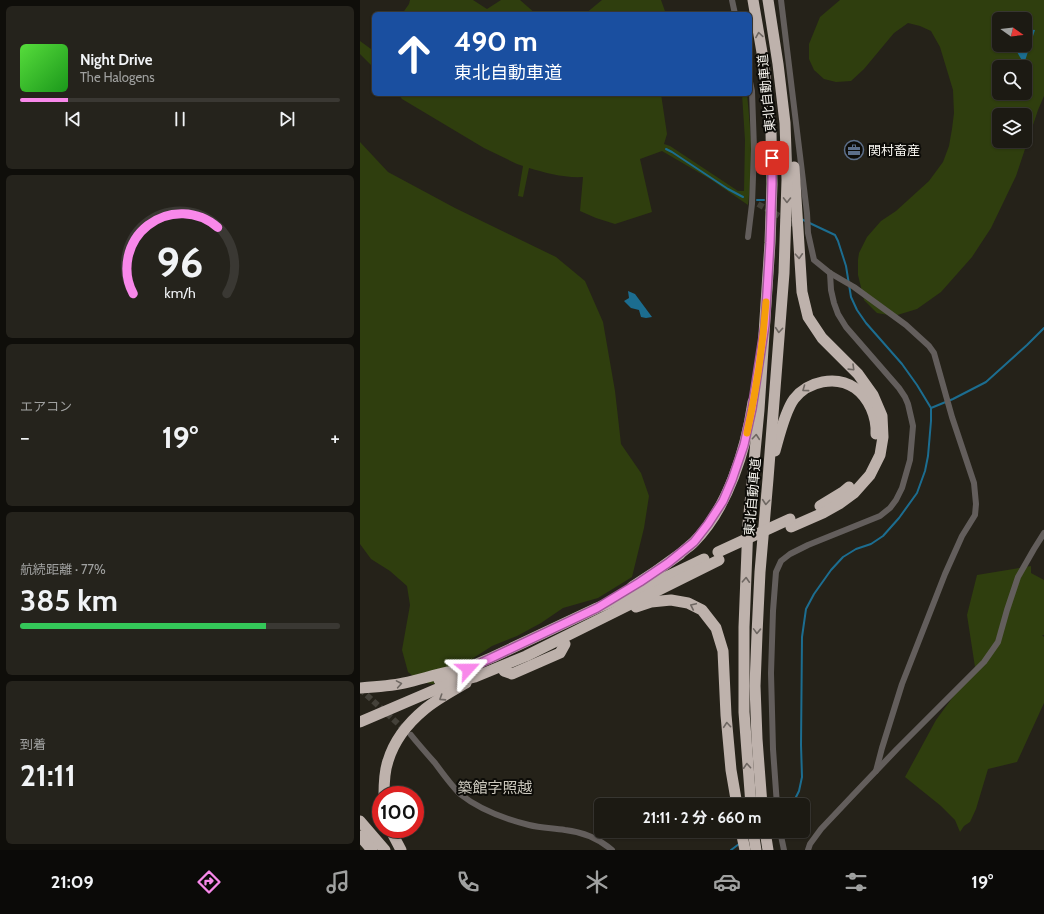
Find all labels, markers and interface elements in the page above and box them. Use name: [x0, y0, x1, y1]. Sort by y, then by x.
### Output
north arrow: [992, 12, 1032, 52]
map controls: [992, 12, 1032, 148]
text: 490 m: [454, 24, 538, 58]
icon: ahead: [388, 28, 440, 80]
one-way arrow: [755, 32, 764, 38]
text: Night Drive: [80, 51, 153, 69]
street label: 東北自動車道: [754, 53, 778, 133]
button: search: [992, 60, 1032, 100]
text: 東北自動車道: [454, 62, 562, 84]
text: The Halogens: [80, 69, 155, 85]
icon: previous: [62, 108, 84, 130]
icon: pause: [169, 108, 191, 130]
icon: next: [276, 108, 298, 130]
button: layers: [992, 108, 1032, 148]
office icon: 関村畜産: [843, 139, 865, 161]
pin: [755, 141, 789, 175]
place label: 関村畜産: [868, 142, 920, 158]
icon: arrive: [761, 147, 783, 169]
one-way arrow: [783, 197, 791, 203]
text: 96: [157, 237, 203, 287]
one-way arrow: [795, 253, 803, 259]
text: km/h: [164, 284, 196, 302]
one-way arrow: [775, 327, 784, 333]
one-way arrow: [847, 363, 855, 371]
one-way arrow: [802, 385, 809, 392]
text: エアコン: [20, 398, 72, 414]
text: 19°: [162, 419, 198, 456]
text: −: [20, 424, 30, 451]
text: +: [330, 424, 340, 451]
one-way arrow: [752, 434, 761, 440]
street label: 東北自動車道: [741, 457, 763, 537]
one-way arrow: [762, 499, 771, 505]
text: 航続距離 · 77%: [20, 561, 106, 577]
one-way arrow: [741, 577, 750, 583]
text: 385 km: [20, 582, 118, 619]
one-way arrow: [690, 603, 698, 611]
one-way arrow: [753, 628, 761, 634]
position arrow: [447, 648, 489, 690]
one-way arrow: [396, 680, 402, 689]
one-way arrow: [439, 693, 446, 701]
one-way arrow: [722, 722, 731, 728]
text: 到着: [20, 736, 46, 752]
text: 21:11: [20, 757, 76, 794]
one-way arrow: [743, 763, 752, 769]
district label: 築館字照越: [457, 779, 533, 797]
speed limit sign: 100: [372, 786, 424, 838]
text: 21:11 · 2 分 · 660 m: [643, 809, 761, 827]
icon: directions: [195, 868, 223, 896]
icon: music: [324, 868, 352, 896]
icon: phone: [454, 868, 482, 896]
icon: climate: [583, 868, 611, 896]
icon: car: [713, 868, 741, 896]
icon: filters: [842, 868, 870, 896]
text: 21:09: [51, 871, 94, 893]
text: 19°: [971, 871, 993, 893]

